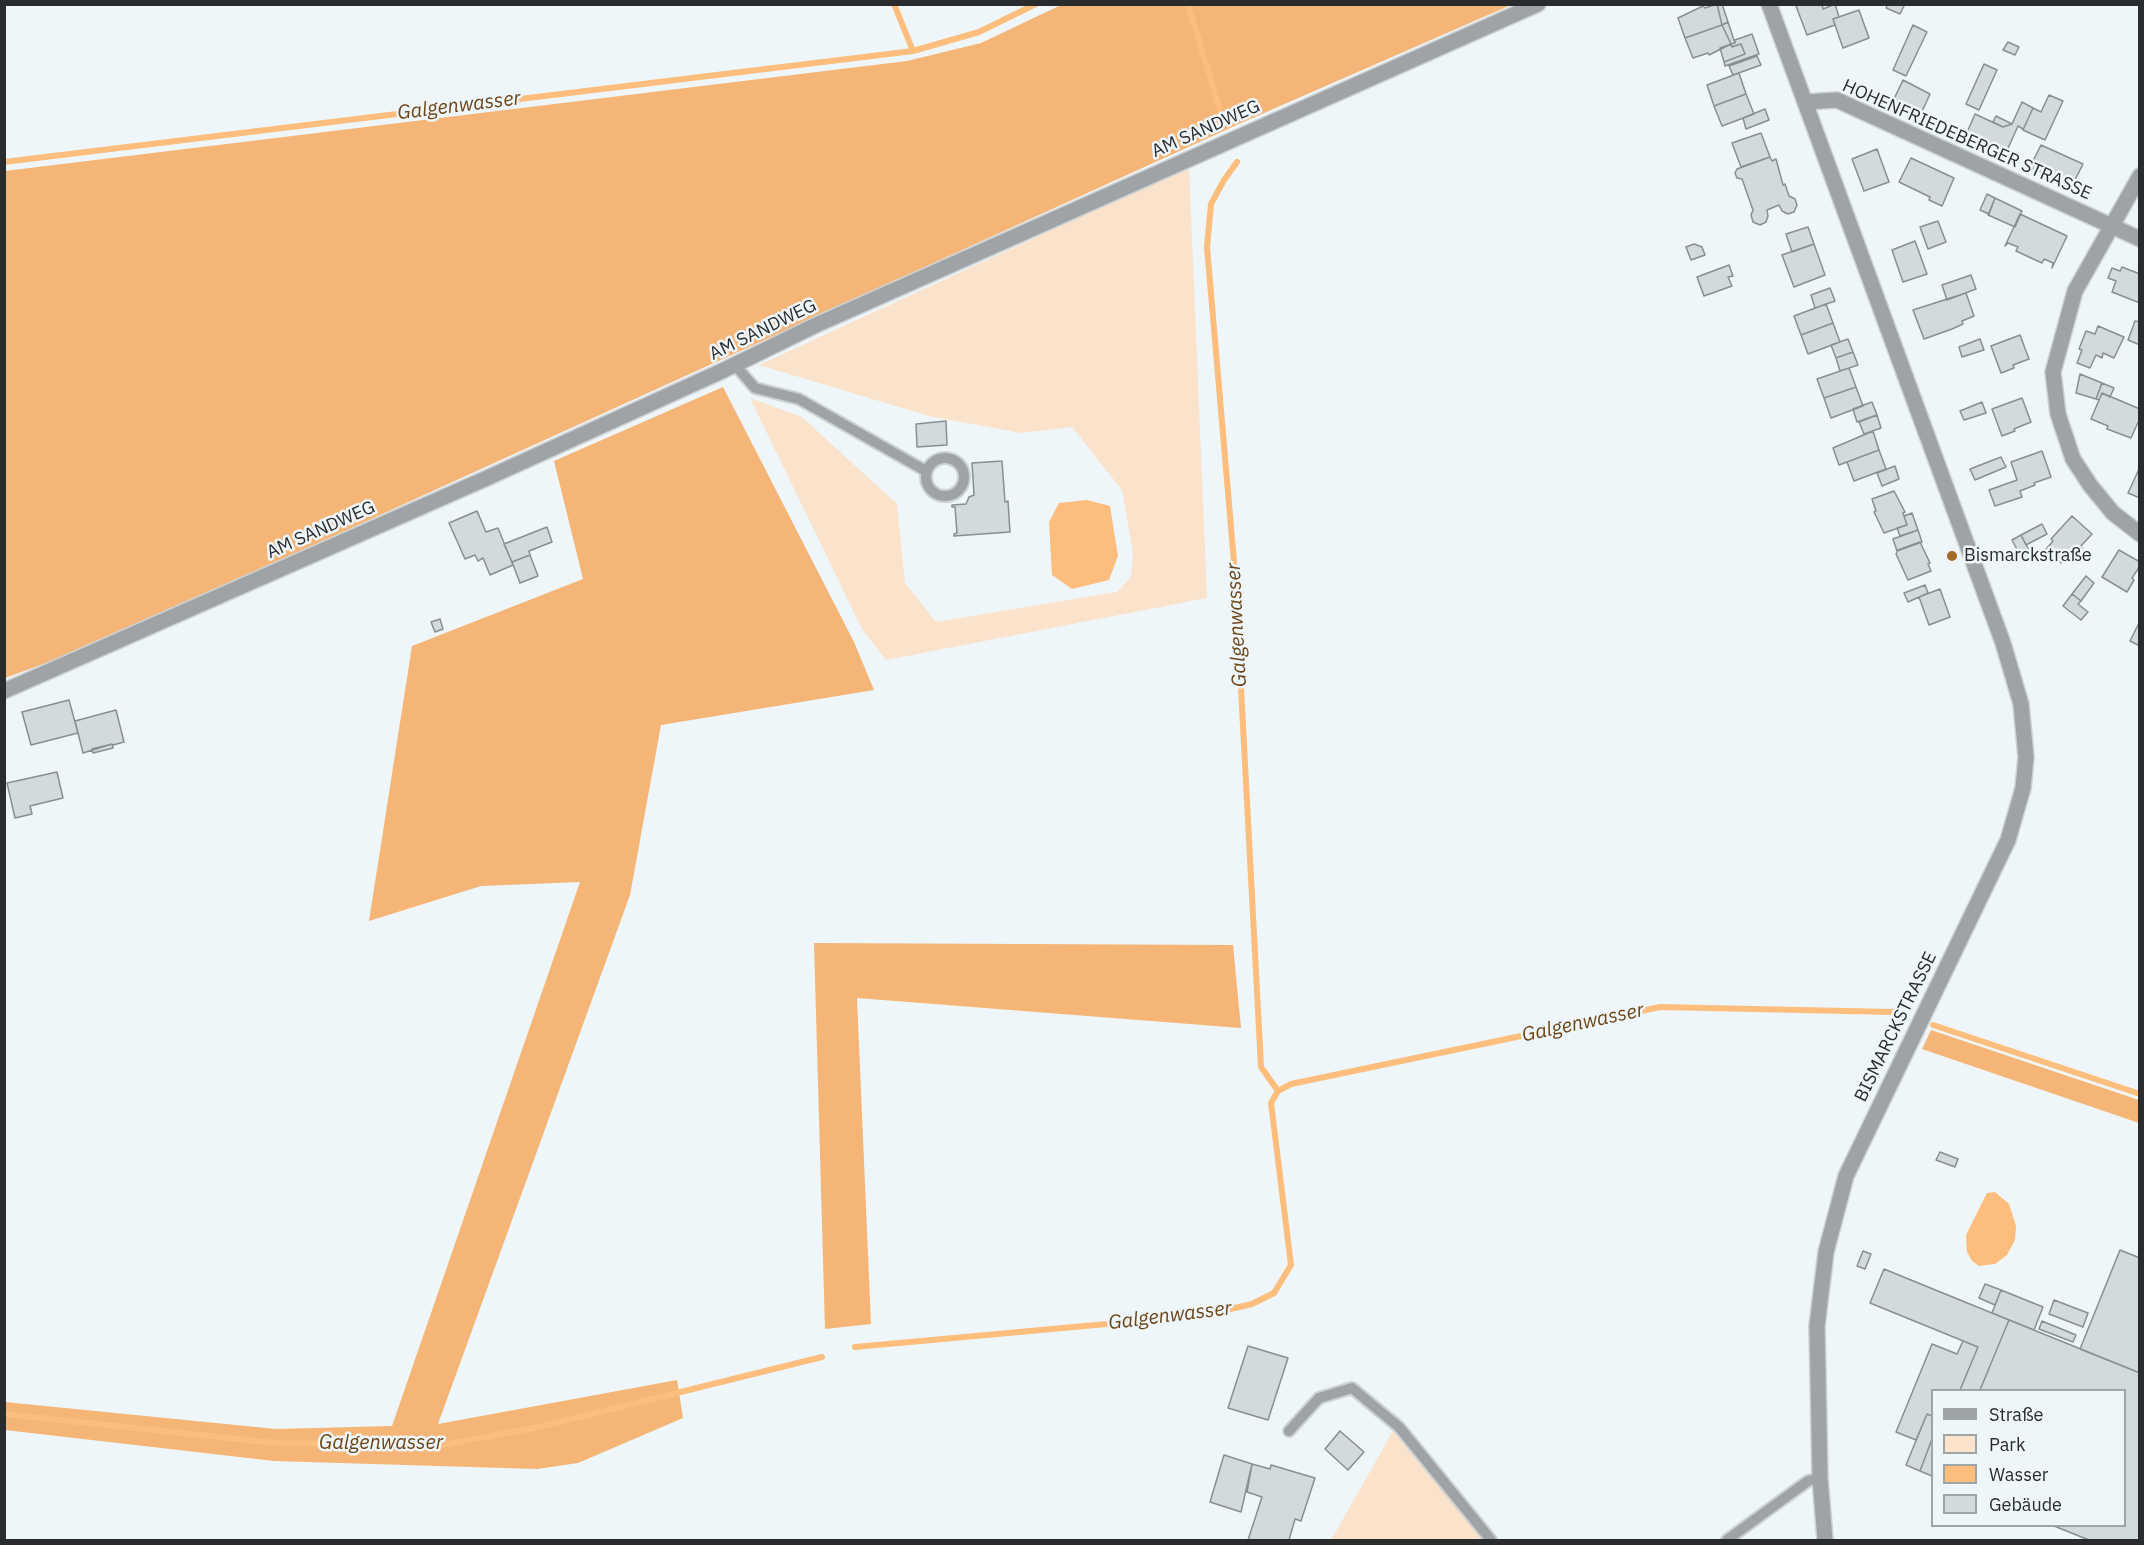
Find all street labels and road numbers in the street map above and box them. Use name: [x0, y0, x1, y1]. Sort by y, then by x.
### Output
street label: HOHENFRIEDEBERGER STRASSE: [1839, 75, 2095, 205]
street label: AM SANDWEG: [1149, 95, 1263, 163]
street label: AM SANDWEG: [706, 295, 820, 365]
street label: AM SANDWEG: [264, 496, 378, 564]
street label: BISMARCKSTRASSE: [1850, 948, 1942, 1106]

